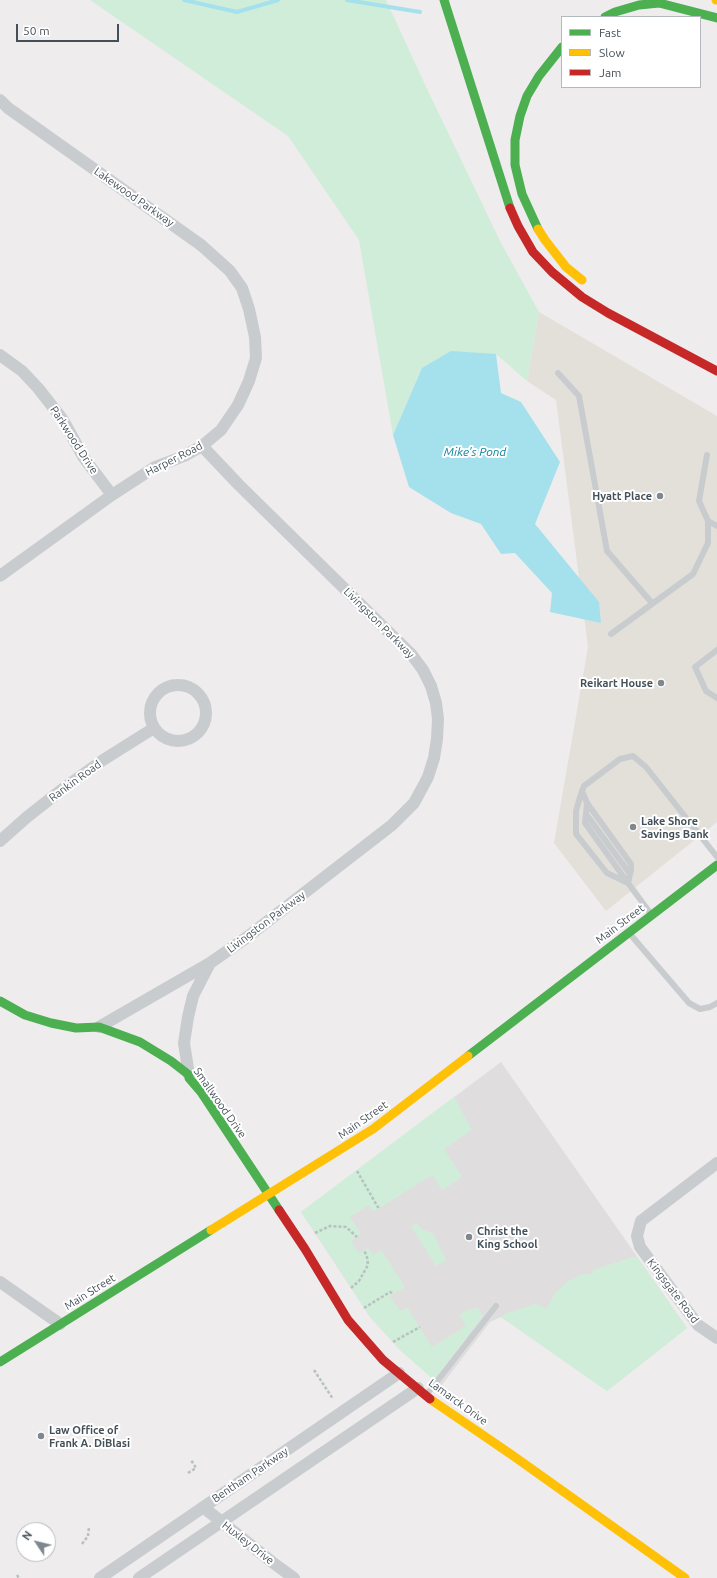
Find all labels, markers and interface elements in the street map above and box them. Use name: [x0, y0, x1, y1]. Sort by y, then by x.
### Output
scale bar: [18, 16, 121, 42]
legend: [561, 16, 701, 88]
text: 50 m: [23, 24, 50, 37]
text: Fast: [599, 26, 621, 39]
text: Slow: [599, 46, 625, 59]
text: Jam: [599, 66, 621, 79]
street label: Lakewood Parkway: [92, 165, 176, 229]
street label: Parkwood Drive: [47, 404, 101, 476]
street label: Harper Road: [143, 439, 205, 479]
water label: Mike's Pond: [444, 445, 506, 459]
place label: Hyatt Place: [592, 489, 652, 503]
marker: Hyatt Place: [655, 491, 665, 501]
street label: Livingston Parkway: [341, 585, 417, 661]
place label: Reikart House: [580, 676, 653, 690]
marker: Reikart House: [656, 678, 666, 688]
street label: Rankin Road: [46, 758, 104, 804]
place label: Lake Shore Savings Bank: [641, 814, 709, 840]
marker: Lake Shore Savings Bank: [628, 822, 638, 832]
street label: Livingston Parkway: [224, 888, 308, 956]
street label: Main Street: [593, 901, 647, 947]
street label: Smallwood Drive: [191, 1065, 249, 1141]
street label: Main Street: [336, 1098, 390, 1142]
place label: Christ the King School: [477, 1224, 538, 1250]
marker: Christ the King School: [464, 1232, 474, 1242]
street label: Kingsgate Road: [644, 1256, 702, 1326]
street label: Main Street: [62, 1271, 118, 1313]
street label: Lamarck Drive: [426, 1376, 490, 1428]
place label: Law Office of Frank A. DiBlasi: [49, 1423, 130, 1449]
marker: Law Office of Frank A. DiBlasi: [36, 1431, 46, 1441]
street label: Bentham Parkway: [209, 1445, 291, 1505]
street label: Huxley Drive: [219, 1519, 277, 1567]
north arrow: [16, 1522, 56, 1562]
text: N: [20, 1529, 34, 1542]

